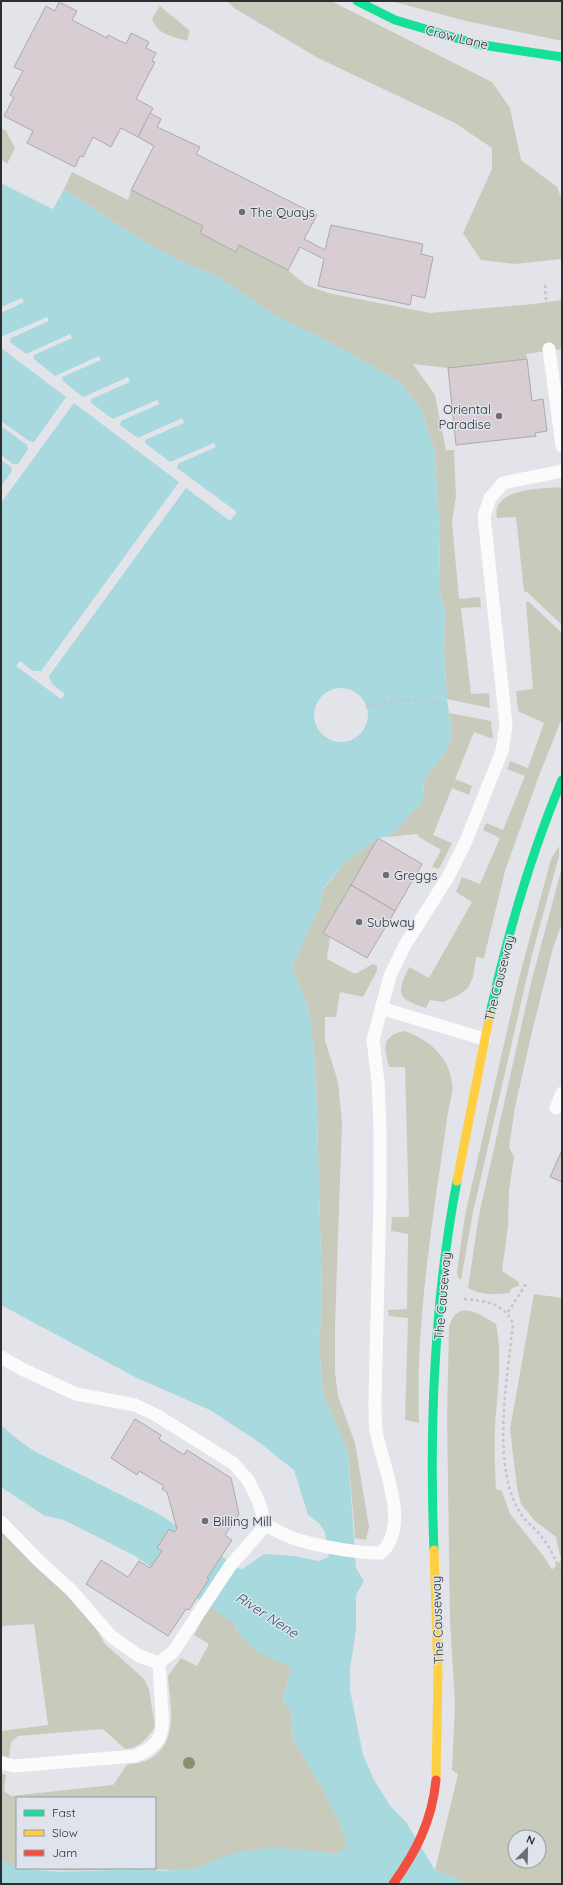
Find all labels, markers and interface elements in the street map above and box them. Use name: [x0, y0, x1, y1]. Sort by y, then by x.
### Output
street label: Crow Lane: [424, 21, 490, 53]
place label: The Quays: [250, 204, 315, 220]
marker: The Quays: [237, 207, 247, 217]
place label: Oriental Paradise: [439, 401, 491, 432]
marker: Oriental Paradise: [494, 411, 504, 421]
place label: Greggs: [394, 867, 437, 883]
marker: Greggs: [381, 870, 391, 880]
place label: Subway: [367, 914, 415, 930]
marker: Subway: [354, 917, 364, 927]
street label: The Causeway: [481, 933, 517, 1023]
street label: The Causeway: [430, 1251, 454, 1341]
place label: Billing Mill: [213, 1513, 272, 1529]
marker: Billing Mill: [200, 1516, 210, 1526]
street label: The Causeway: [427, 1576, 447, 1664]
water label: River Nene: [232, 1588, 303, 1642]
legend: [16, 1797, 156, 1869]
text: Fast: [52, 1805, 76, 1820]
text: Slow: [52, 1825, 78, 1840]
north arrow: [507, 1829, 547, 1869]
text: N: [524, 1832, 537, 1848]
text: Jam: [52, 1845, 77, 1860]

